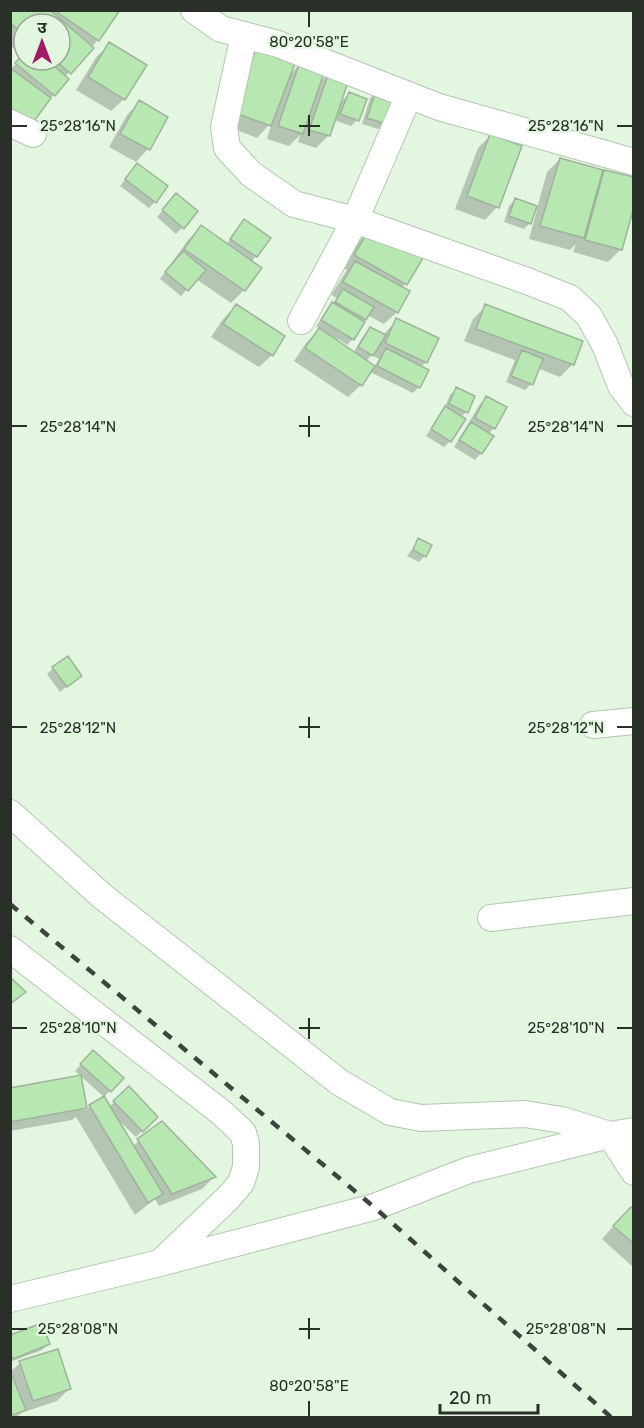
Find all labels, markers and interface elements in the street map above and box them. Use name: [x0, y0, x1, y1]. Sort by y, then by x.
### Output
north arrow: [12, 12, 72, 72]
text: उ: [37, 18, 47, 37]
text: 80°20'58"E: [269, 33, 349, 51]
text: 25°28'16"N: [40, 117, 116, 135]
text: 25°28'16"N: [528, 117, 604, 135]
text: 25°28'14"N: [40, 418, 116, 436]
text: 25°28'14"N: [528, 418, 604, 436]
text: 25°28'12"N: [40, 719, 116, 737]
text: 25°28'12"N: [528, 719, 604, 737]
text: 25°28'10"N: [39, 1019, 117, 1037]
text: 25°28'10"N: [527, 1019, 605, 1037]
text: 25°28'08"N: [38, 1320, 118, 1338]
text: 25°28'08"N: [526, 1320, 606, 1338]
text: 80°20'58"E: [269, 1377, 349, 1395]
scale bar: [440, 1377, 538, 1415]
text: 20 m: [449, 1387, 491, 1409]

